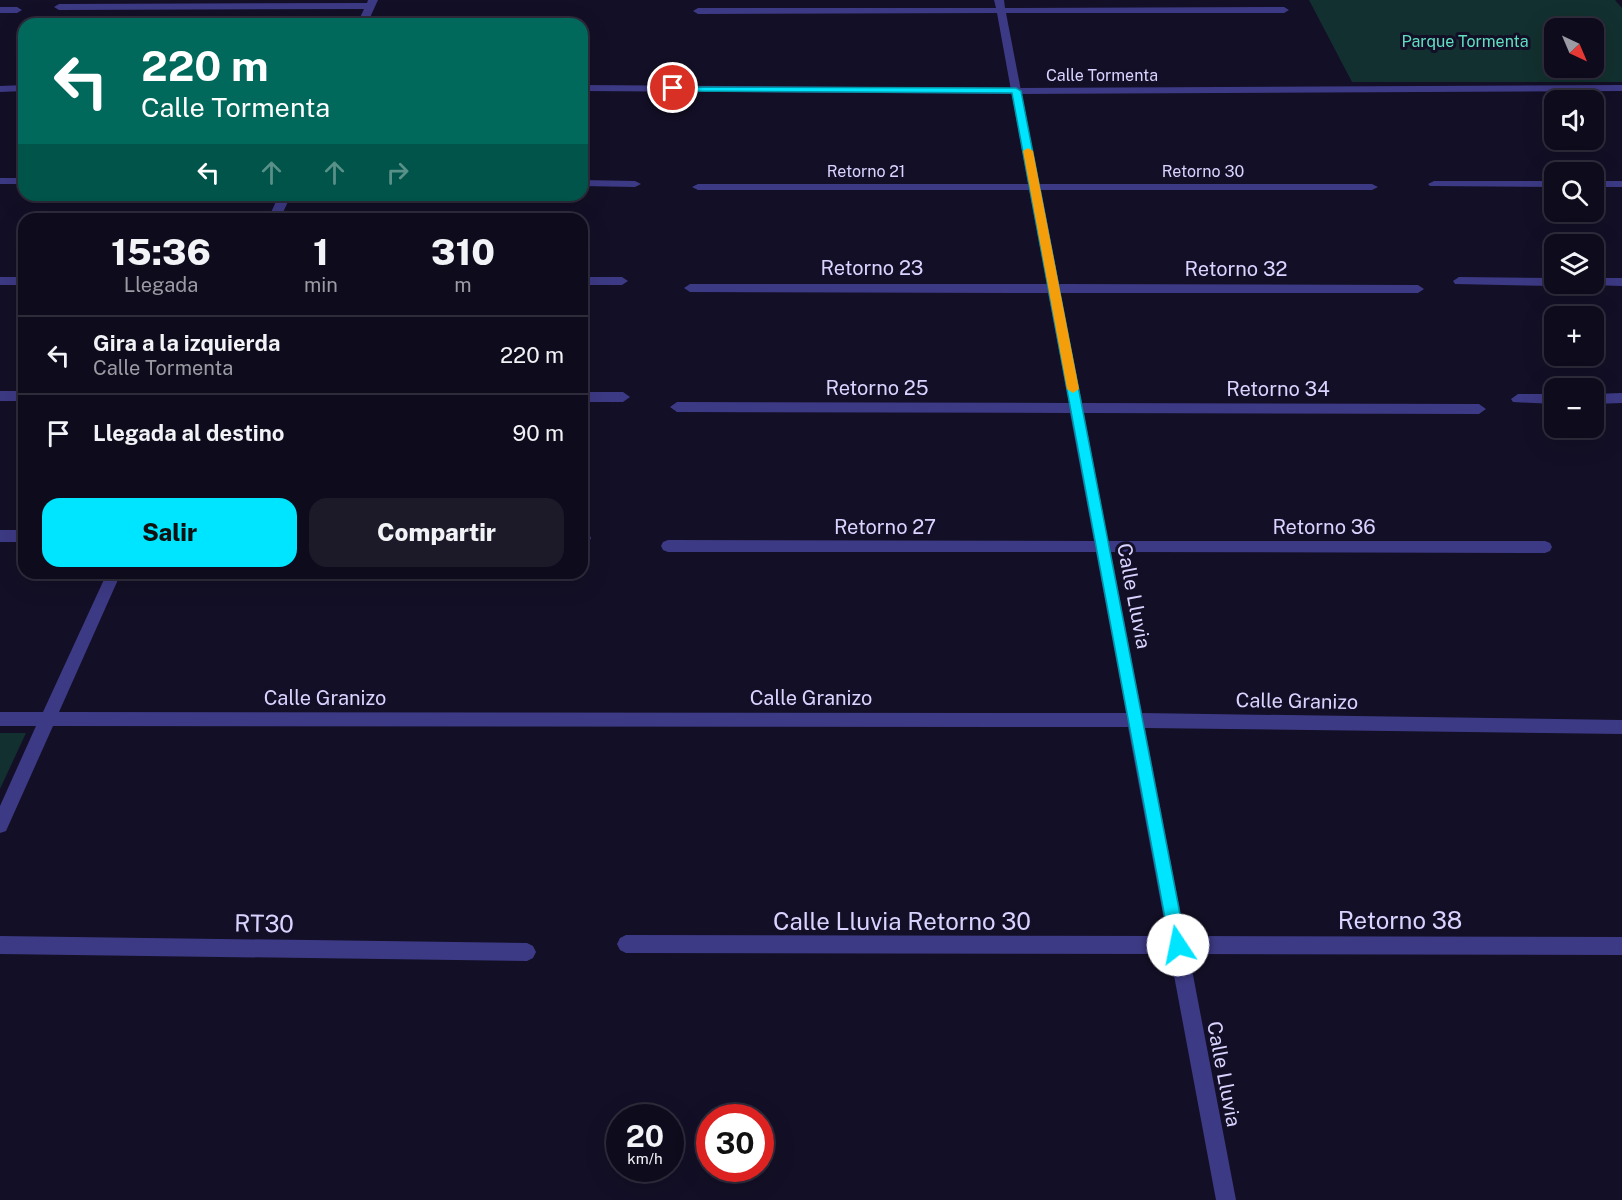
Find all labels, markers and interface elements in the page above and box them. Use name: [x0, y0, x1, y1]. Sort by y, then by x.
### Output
north arrow: [1544, 18, 1604, 78]
map controls: [1544, 18, 1604, 438]
park label: Parque Tormenta: [1401, 32, 1529, 51]
text: 220 m: [141, 41, 269, 90]
icon: left: [42, 42, 120, 120]
pin: [647, 62, 698, 113]
street label: Calle Tormenta: [1046, 66, 1158, 85]
icon: arrive: [656, 71, 689, 104]
button: sound: [1544, 90, 1604, 150]
text: Calle Tormenta: [141, 91, 330, 123]
icon: left: [192, 156, 225, 189]
icon: ahead: [255, 156, 288, 189]
icon: ahead: [318, 156, 351, 189]
icon: right: [381, 156, 414, 189]
street label: Retorno 21: [827, 162, 905, 181]
street label: Retorno 30: [1162, 162, 1244, 181]
button: search: [1544, 162, 1604, 222]
text: 15:36: [111, 231, 211, 273]
text: 1: [313, 231, 329, 273]
text: 310: [431, 231, 495, 273]
button: layers: [1544, 234, 1604, 294]
street label: Retorno 23: [821, 256, 923, 280]
street label: Retorno 32: [1185, 257, 1287, 281]
text: Llegada: [124, 273, 198, 297]
text: min: [304, 273, 338, 297]
text: m: [454, 273, 472, 297]
button: +: [1544, 306, 1604, 366]
text: Gira a la izquierda: [93, 330, 280, 356]
icon: left: [42, 339, 75, 372]
text: 220 m: [500, 342, 564, 368]
text: Calle Tormenta: [93, 356, 233, 380]
street label: Retorno 25: [825, 376, 929, 400]
street label: Retorno 34: [1226, 377, 1330, 401]
button: −: [1544, 378, 1604, 438]
icon: arrive: [42, 417, 75, 450]
text: Llegada al destino: [93, 420, 284, 446]
text: 90 m: [513, 420, 564, 446]
button: Salir: [42, 498, 297, 567]
button: Compartir: [309, 498, 564, 567]
street label: Retorno 27: [834, 515, 936, 539]
street label: Retorno 36: [1272, 515, 1376, 539]
street label: Calle Lluvia: [1112, 541, 1156, 651]
street label: Calle Granizo: [264, 686, 386, 710]
street label: Calle Granizo: [750, 686, 872, 710]
street label: Calle Granizo: [1236, 688, 1358, 714]
street label: Retorno 38: [1338, 906, 1462, 934]
street label: Calle Lluvia Retorno 30: [773, 907, 1031, 935]
street label: RT30: [234, 908, 294, 938]
position arrow: [1146, 913, 1210, 977]
street label: Calle Lluvia: [1202, 1019, 1246, 1129]
speed limit sign: 30: [696, 1104, 774, 1182]
text: 20: [626, 1118, 664, 1154]
text: km/h: [627, 1150, 663, 1167]

